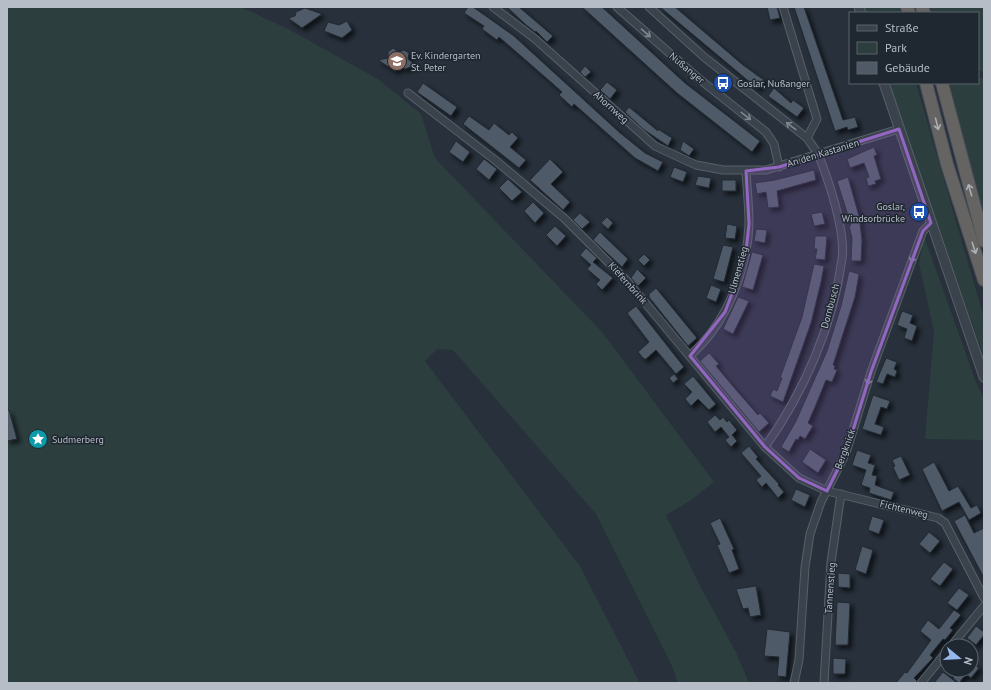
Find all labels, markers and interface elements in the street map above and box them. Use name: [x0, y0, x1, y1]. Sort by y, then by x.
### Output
legend: [849, 12, 979, 84]
text: Straße: [885, 20, 919, 35]
one-way arrow: [641, 28, 651, 37]
text: Park: [885, 40, 907, 55]
place label: Ev. Kindergarten St. Peter: [411, 49, 480, 74]
street label: Nußanger: [667, 49, 708, 87]
school or university icon: Ev. Kindergarten St. Peter: [386, 50, 408, 72]
text: Gebäude: [885, 60, 930, 75]
bus stop icon: Goslar, Nußanger: [712, 72, 734, 94]
place label: Goslar, Nußanger: [737, 77, 810, 90]
street label: Ahornweg: [591, 88, 631, 126]
one-way arrow: [741, 112, 752, 120]
one-way arrow: [933, 117, 941, 130]
one-way arrow: [785, 121, 796, 130]
street label: An den Kastanien: [785, 136, 861, 170]
one-way arrow: [966, 183, 973, 196]
place label: Goslar, Windsorbrücke: [842, 200, 905, 225]
bus stop icon: Goslar, Windsorbrücke: [908, 201, 930, 223]
one-way arrow: [971, 242, 978, 255]
street label: Ulmenstieg: [725, 245, 751, 295]
one-way arrow: [909, 250, 917, 262]
street label: Kiefernbrink: [606, 259, 651, 307]
street label: Dornbusch: [818, 282, 842, 330]
one-way arrow: [864, 373, 872, 385]
street label: Bergknick: [832, 427, 858, 471]
place icon: Sudmerberg: [27, 428, 49, 450]
place label: Sudmerberg: [52, 433, 104, 446]
street label: Fichtenweg: [879, 497, 929, 521]
street label: Tannenstieg: [822, 562, 838, 614]
north arrow: [939, 638, 979, 678]
text: N: [961, 655, 976, 667]

